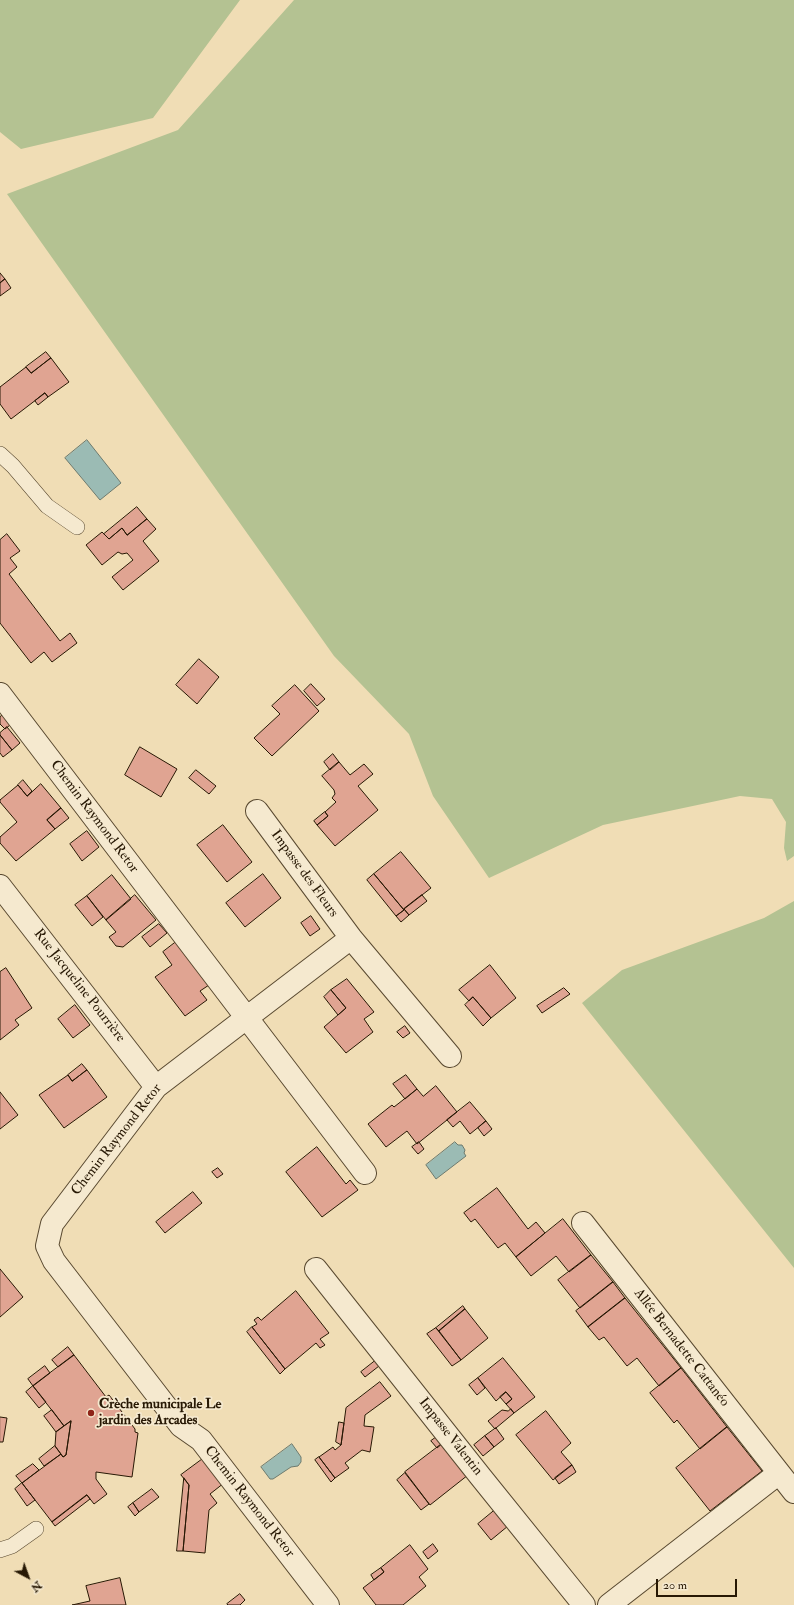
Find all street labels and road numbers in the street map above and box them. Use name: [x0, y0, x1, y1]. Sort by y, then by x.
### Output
street label: Chemin Raymond Retor: [46, 757, 142, 877]
street label: Impasse des Fleurs: [267, 827, 341, 921]
street label: Rue Jacqueline Pourrière: [30, 926, 128, 1046]
street label: Chemin Raymond Retor: [68, 1081, 166, 1199]
street label: Allée Bernadette Cattanéo: [630, 1286, 732, 1410]
street label: Impasse Valentin: [414, 1395, 486, 1479]
street label: Chemin Raymond Retor: [200, 1443, 298, 1561]

